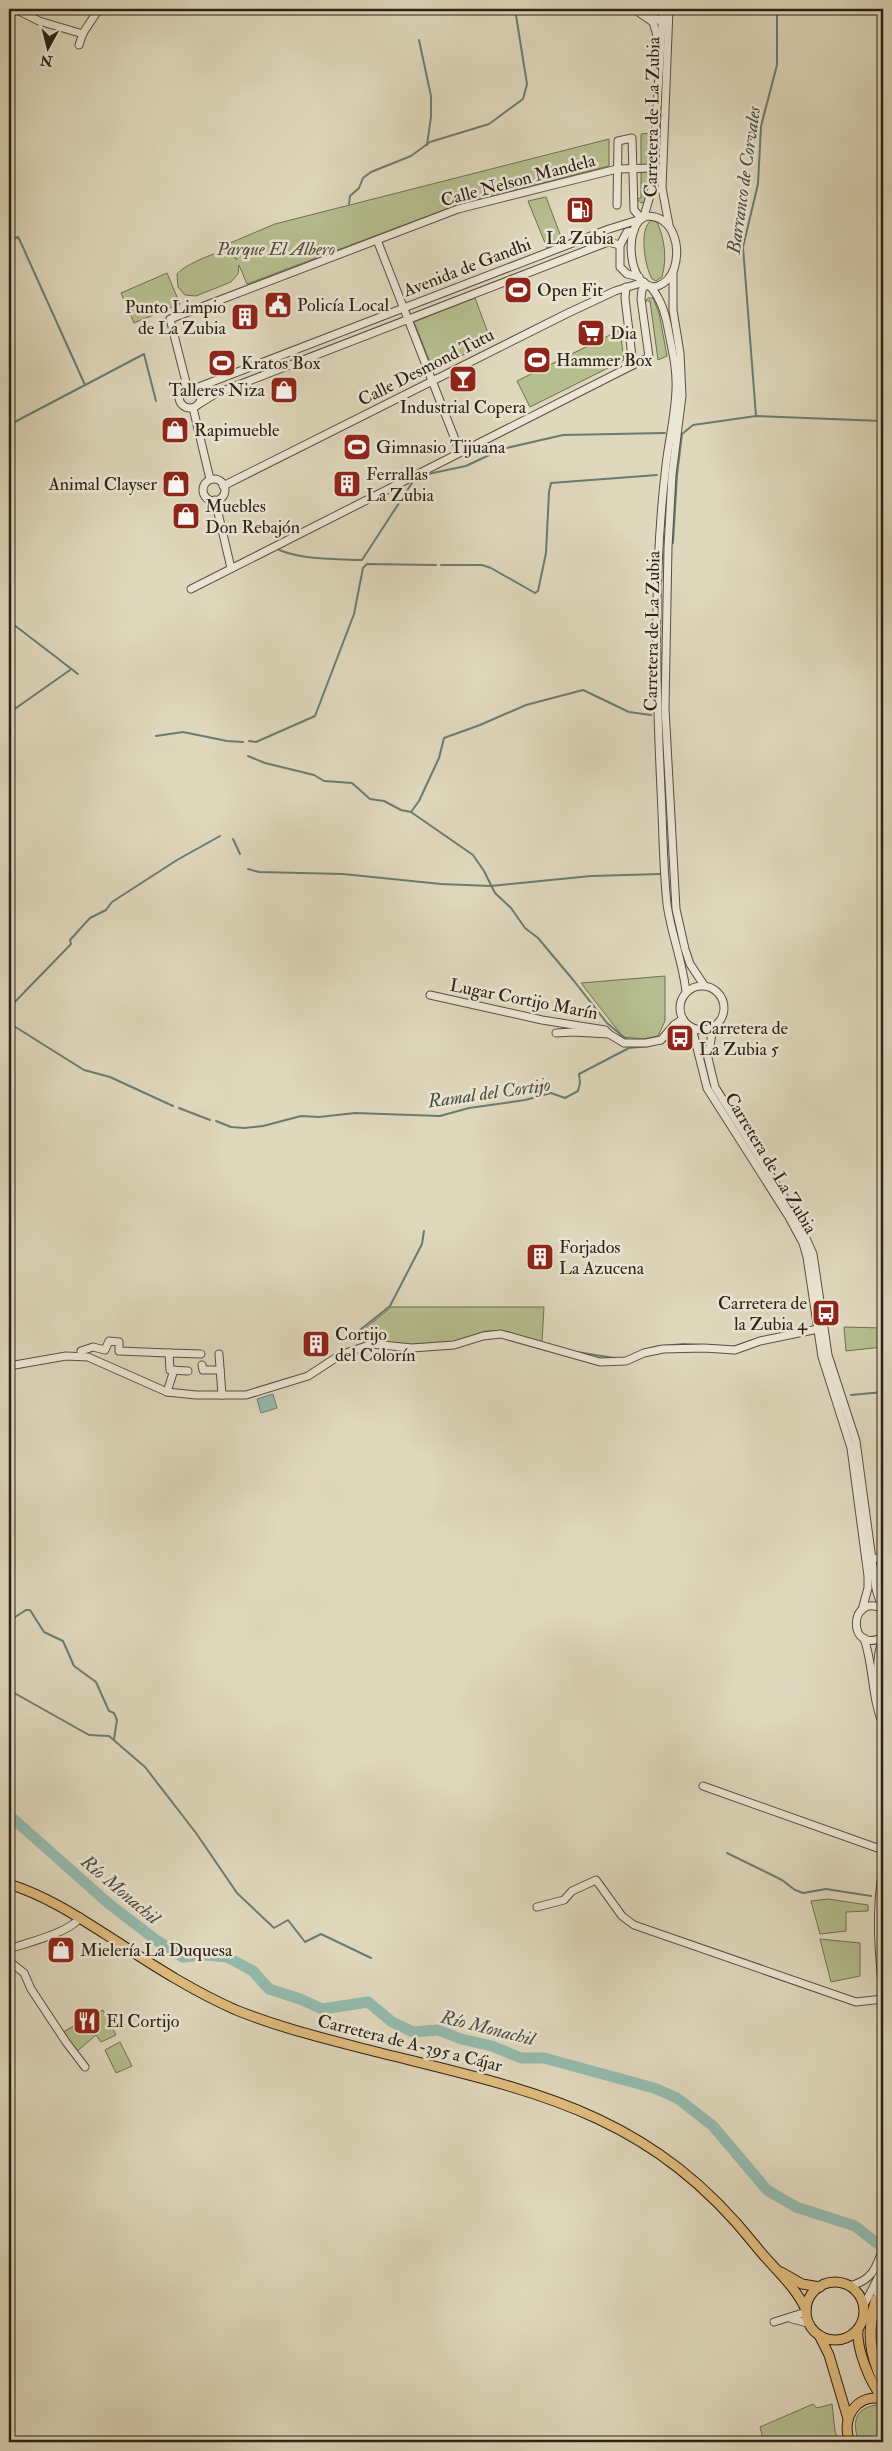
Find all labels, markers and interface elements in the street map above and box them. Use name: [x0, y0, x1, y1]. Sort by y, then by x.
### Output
north arrow: [22, 22, 72, 72]
street label: Carretera de La Zubia: [640, 36, 665, 198]
text: N: [39, 51, 55, 70]
water label: Barranco de Corvales: [722, 104, 766, 256]
street label: Calle Nelson Mandela: [438, 149, 599, 212]
fuel station icon: La Zubia: [565, 195, 595, 225]
place label: La Zubia: [546, 227, 615, 250]
street label: Avenida de Gandhi: [399, 232, 535, 303]
park label: Parque El Albero: [216, 238, 335, 261]
sports icon: Open Fit: [503, 275, 533, 305]
place label: Open Fit: [537, 279, 603, 302]
public building icon: Policía Local: [263, 290, 293, 320]
place label: Policía Local: [297, 294, 390, 317]
place label: Punto Limpio de La Zubia: [125, 296, 227, 340]
building icon: Punto Limpio de La Zubia: [230, 302, 260, 332]
supermarket icon: Dia: [576, 318, 606, 348]
place label: Dia: [610, 322, 637, 345]
street label: Calle Desmond Tutu: [354, 323, 498, 412]
sports icon: Hammer Box: [522, 345, 552, 375]
sports icon: Kratos Box: [207, 348, 237, 378]
place label: Hammer Box: [556, 349, 652, 372]
place label: Kratos Box: [241, 352, 320, 375]
bar icon: Industrial Copera: [448, 364, 478, 394]
shop icon: Talleres Niza: [269, 375, 299, 405]
place label: Talleres Niza: [169, 379, 266, 402]
place label: Industrial Copera: [400, 396, 527, 419]
shop icon: Rapimueble: [160, 415, 190, 445]
place label: Rapimueble: [194, 419, 280, 442]
sports icon: Gimnasio Tijuana: [342, 432, 372, 462]
place label: Gimnasio Tijuana: [376, 436, 506, 459]
place label: Ferrallas La Zubia: [366, 463, 435, 507]
shop icon: Animal Clayser: [161, 469, 191, 499]
building icon: Ferrallas La Zubia: [332, 469, 362, 499]
place label: Animal Clayser: [47, 473, 157, 496]
place label: Muebles Don Rebajón: [205, 495, 300, 539]
shop icon: Muebles Don Rebajón: [171, 501, 201, 531]
street label: Carretera de La Zubia: [640, 550, 665, 712]
street label: Lugar Cortijo Marín: [448, 974, 600, 1025]
place label: Carretera de La Zubia 5: [699, 1017, 789, 1061]
bus stop icon: Carretera de La Zubia 5: [665, 1023, 695, 1053]
water label: Ramal del Cortijo: [425, 1072, 552, 1114]
street label: Carretera de La Zubia: [719, 1088, 822, 1239]
place label: Forjados La Azucena: [559, 1236, 645, 1280]
building icon: Forjados La Azucena: [525, 1242, 555, 1272]
place label: Carretera de la Zubia 4: [718, 1292, 808, 1336]
bus stop icon: Carretera de la Zubia 4: [811, 1298, 841, 1328]
place label: Cortijo del Colorín: [335, 1323, 416, 1367]
building icon: Cortijo del Colorín: [301, 1329, 331, 1359]
water label: Río Monachil: [75, 1849, 166, 1931]
shop icon: Mielería La Duquesa: [46, 1935, 76, 1965]
place label: Mielería La Duquesa: [80, 1939, 233, 1962]
water label: Río Monachil: [437, 2004, 539, 2052]
restaurant icon: El Cortijo: [72, 2006, 102, 2036]
street label: Carretera de A-395 a Cájar: [315, 2009, 505, 2078]
place label: El Cortijo: [106, 2010, 180, 2033]

